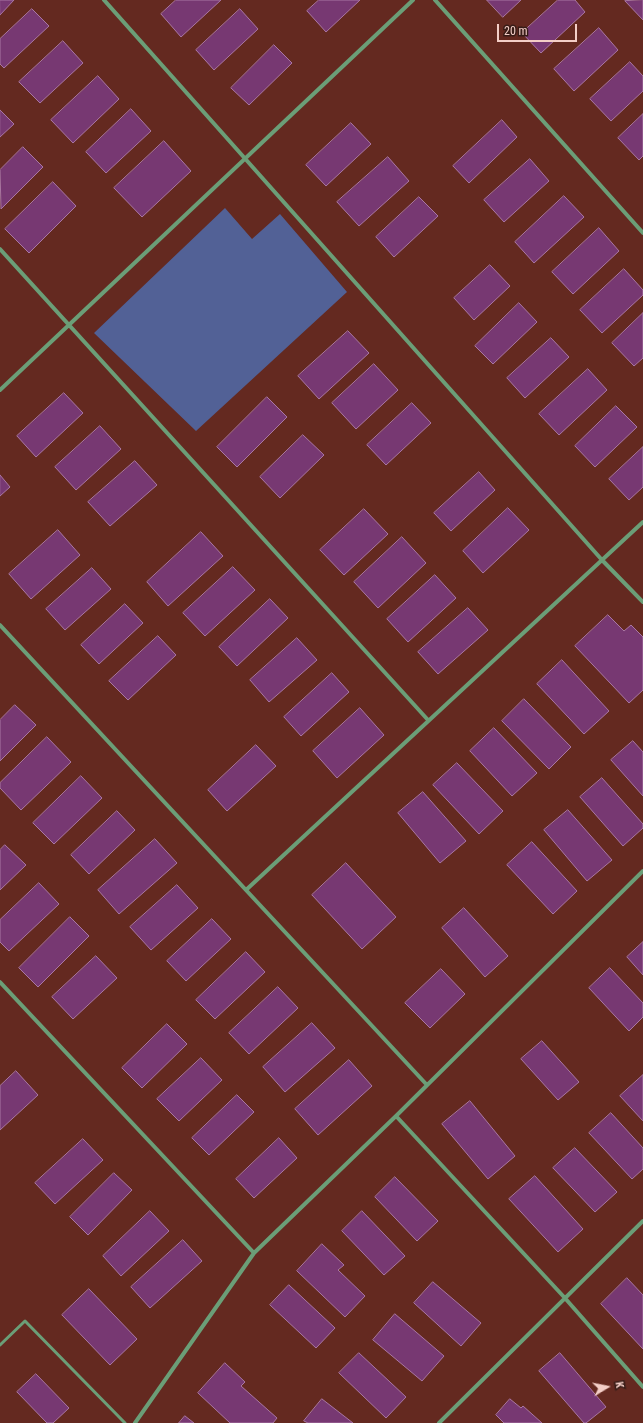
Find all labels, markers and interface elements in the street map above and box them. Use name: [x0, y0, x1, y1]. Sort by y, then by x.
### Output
scale bar: [499, 16, 579, 42]
text: 20 m: [504, 24, 528, 38]
north arrow: [587, 1367, 627, 1407]
text: K: [612, 1381, 626, 1389]

